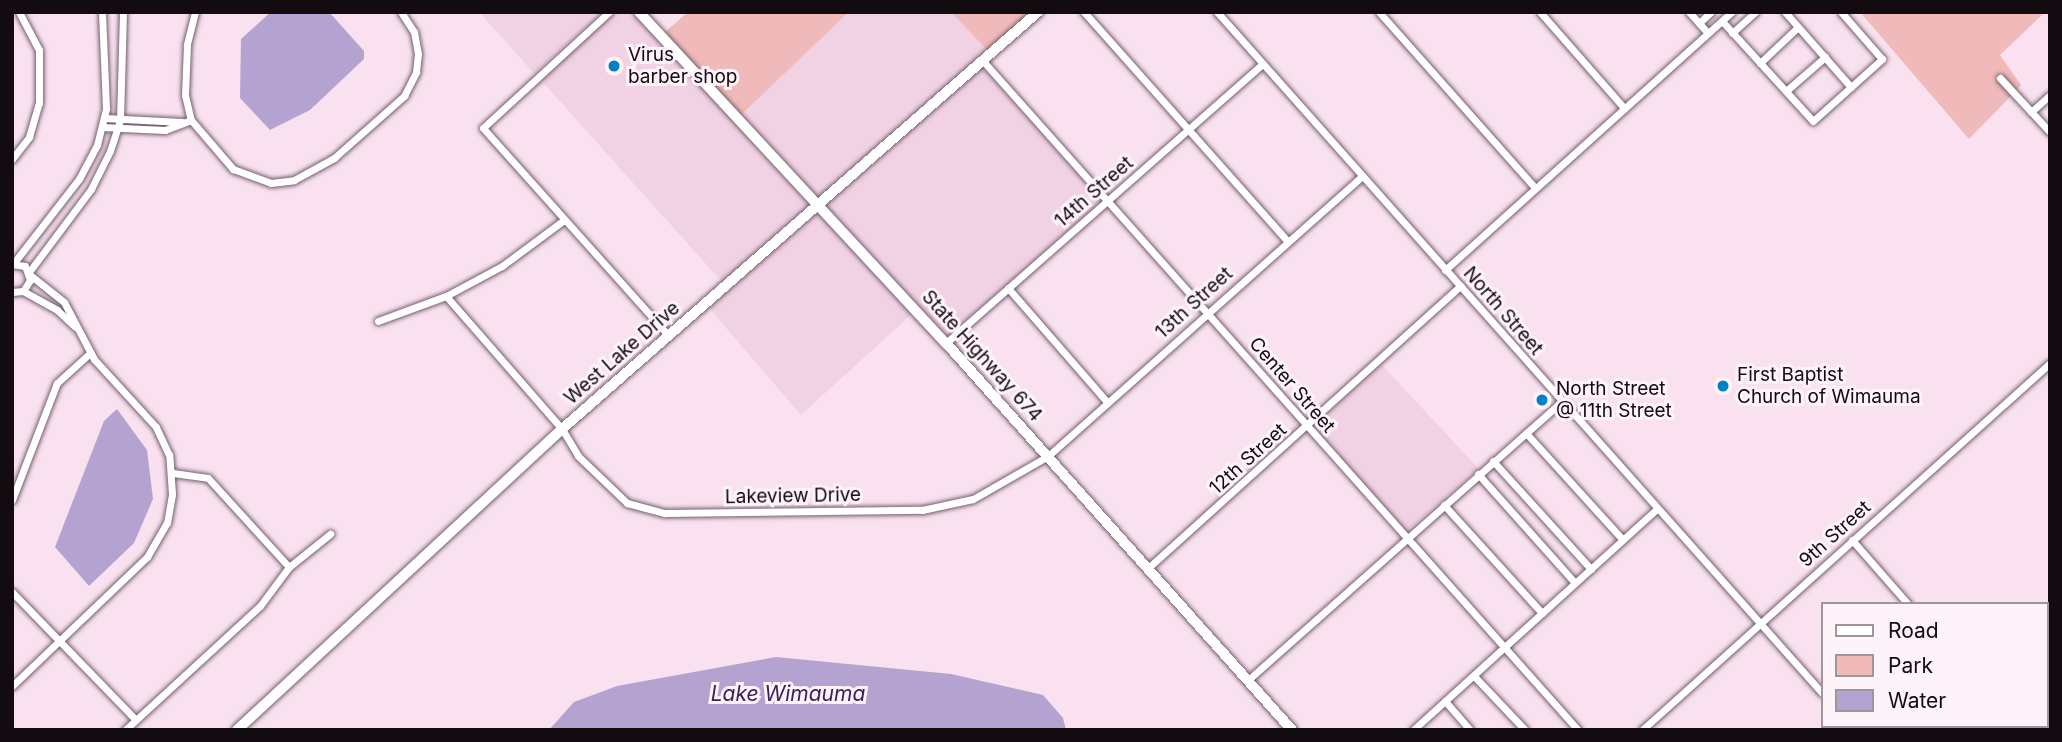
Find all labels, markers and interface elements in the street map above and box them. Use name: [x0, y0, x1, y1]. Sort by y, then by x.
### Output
place label: Virus barber shop: [628, 44, 737, 88]
marker: Virus barber shop: [606, 58, 622, 74]
street label: 14th Street: [1050, 152, 1138, 232]
street label: 13th Street: [1151, 262, 1237, 344]
street label: North Street: [1458, 262, 1548, 360]
street label: State Highway 674: [917, 286, 1047, 426]
street label: West Lake Drive: [560, 297, 684, 409]
street label: Center Street: [1244, 332, 1340, 438]
place label: First Baptist Church of Wimauma: [1737, 364, 1921, 408]
place label: North Street @ 11th Street: [1556, 378, 1672, 422]
marker: First Baptist Church of Wimauma: [1715, 378, 1731, 394]
marker: North Street @ 11th Street: [1534, 392, 1550, 408]
street label: 12th Street: [1205, 419, 1291, 499]
street label: Lakeview Drive: [725, 483, 861, 509]
street label: 9th Street: [1794, 496, 1876, 572]
legend: [1820, 602, 2048, 728]
text: Road: [1888, 618, 1939, 643]
text: Park: [1888, 653, 1933, 678]
water label: Lake Wimauma: [711, 681, 865, 707]
text: Water: [1888, 688, 1946, 713]

